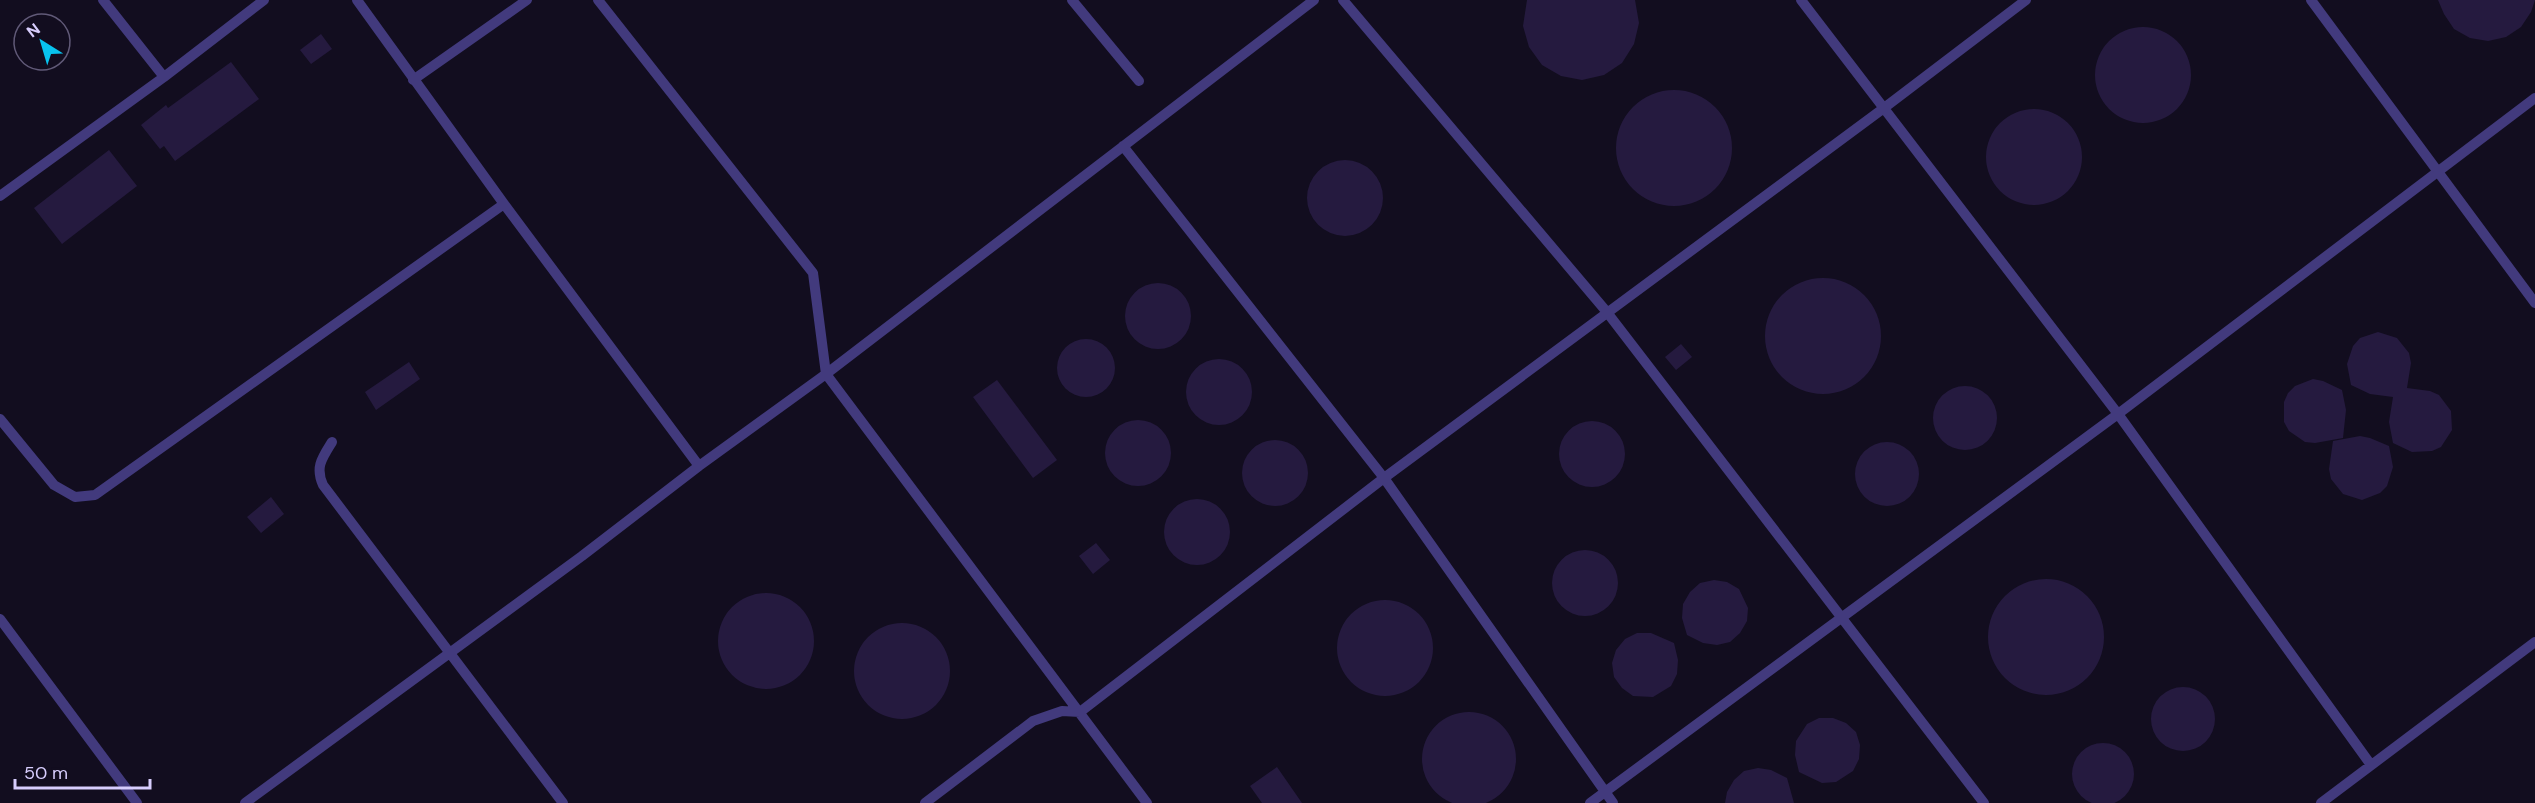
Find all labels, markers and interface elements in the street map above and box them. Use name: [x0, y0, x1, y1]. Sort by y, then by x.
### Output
north arrow: [12, 12, 72, 72]
text: N: [22, 19, 44, 42]
scale bar: [15, 752, 150, 790]
text: 50 m: [24, 761, 68, 785]

